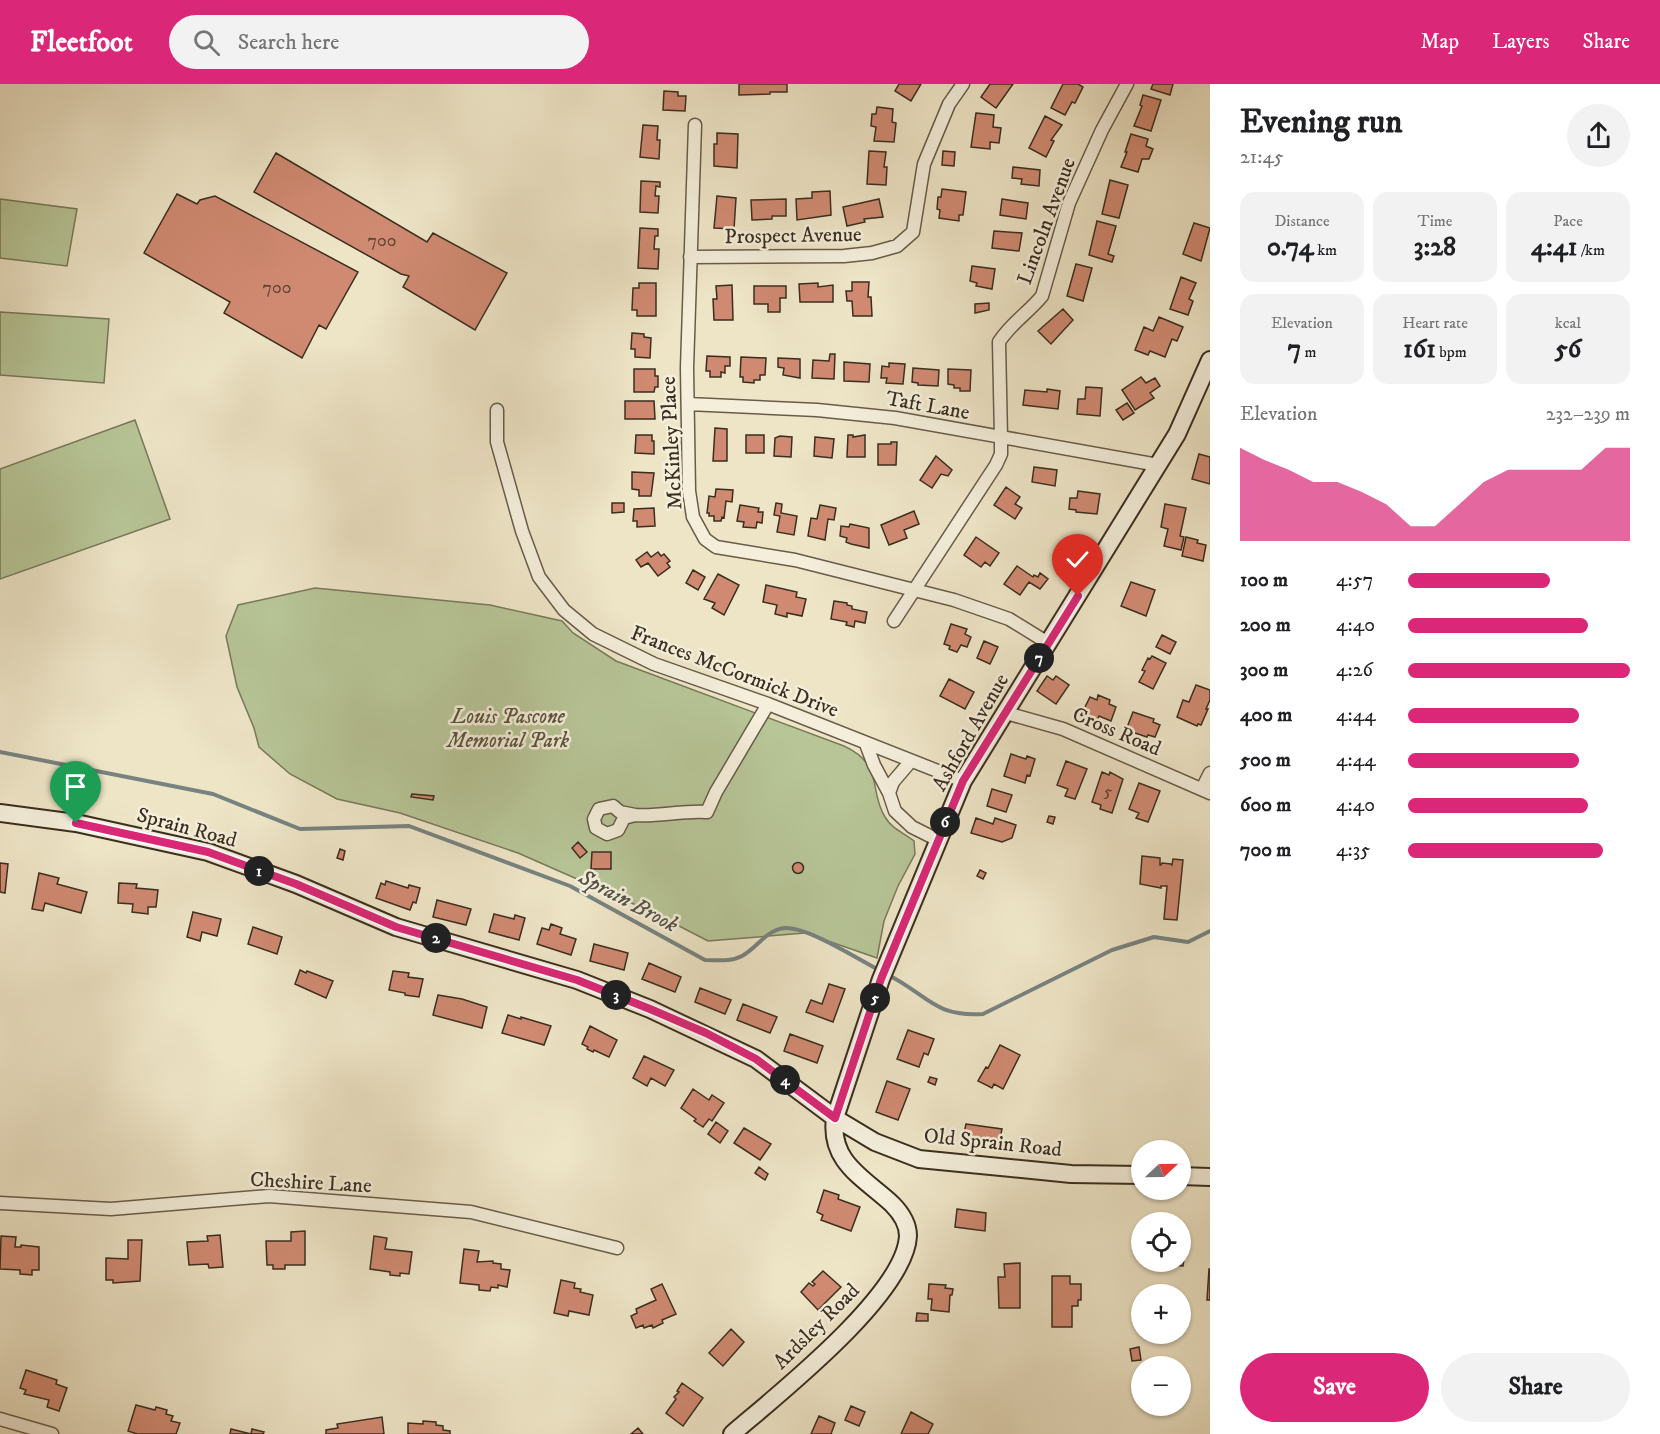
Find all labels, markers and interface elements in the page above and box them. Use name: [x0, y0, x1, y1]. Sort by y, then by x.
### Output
search box: [169, 15, 589, 69]
text: Fleetfoot: [30, 25, 133, 60]
icon: search: [190, 26, 223, 59]
text: Search here: [238, 29, 339, 56]
text: Map: [1420, 29, 1459, 55]
text: Layers: [1492, 29, 1550, 55]
text: Share: [1583, 29, 1630, 55]
text: Evening run: [1240, 102, 1402, 143]
button: share: [1567, 104, 1630, 167]
text: 21:45: [1240, 145, 1284, 170]
street label: Lincoln Avenue: [1012, 154, 1082, 288]
text: Distance: [1274, 211, 1330, 231]
text: Time: [1418, 211, 1452, 231]
text: Pace: [1553, 211, 1583, 231]
street label: Prospect Avenue: [724, 222, 862, 250]
house number: 700: [368, 230, 396, 252]
text: 0.74: [1267, 231, 1314, 264]
text: 3:28: [1414, 231, 1456, 264]
text: 4:41: [1531, 231, 1577, 264]
text: km: [1314, 240, 1337, 260]
text: /km: [1577, 240, 1605, 260]
house number: 700: [263, 277, 291, 299]
text: Elevation: [1271, 313, 1333, 333]
text: Heart rate: [1402, 313, 1468, 333]
text: kcal: [1555, 313, 1581, 333]
text: 7: [1287, 333, 1301, 366]
text: 161: [1403, 333, 1436, 366]
text: 56: [1555, 333, 1581, 366]
text: m: [1301, 342, 1317, 362]
text: bpm: [1436, 342, 1467, 362]
street label: McKinley Place: [656, 375, 688, 510]
street label: Taft Lane: [884, 386, 972, 426]
text: Elevation: [1240, 402, 1317, 427]
text: 232–239 m: [1546, 402, 1630, 427]
pin: [1052, 534, 1103, 596]
icon: check: [1061, 543, 1094, 576]
text: 100 m: [1240, 568, 1288, 593]
text: 4:57: [1336, 568, 1373, 593]
text: 200 m: [1240, 613, 1291, 638]
text: 4:40: [1336, 613, 1375, 638]
street label: Frances McCormick Drive: [627, 620, 843, 724]
pin: 7: [1024, 643, 1054, 673]
text: 7: [1035, 648, 1043, 668]
text: 300 m: [1240, 658, 1288, 683]
text: 4:26: [1336, 658, 1373, 683]
street label: Ashford Avenue: [927, 669, 1015, 796]
street label: Cross Road: [1068, 702, 1165, 762]
text: 400 m: [1240, 703, 1292, 728]
text: 4:44: [1336, 703, 1376, 728]
park label: Louis Pascone Memorial Park: [445, 704, 569, 754]
text: 500 m: [1240, 748, 1291, 773]
text: 4:44: [1336, 748, 1376, 773]
pin: [50, 761, 101, 823]
icon: arrive: [59, 770, 92, 803]
house number: 5: [1104, 781, 1113, 803]
text: 600 m: [1240, 793, 1291, 818]
text: 4:40: [1336, 793, 1375, 818]
street label: Sprain Road: [134, 802, 240, 854]
pin: 6: [930, 807, 960, 837]
text: 6: [941, 812, 949, 832]
text: 700 m: [1240, 838, 1291, 863]
text: 4:35: [1336, 838, 1370, 863]
pin: 1: [244, 856, 274, 886]
text: 1: [256, 861, 262, 881]
water label: Sprain Brook: [573, 863, 683, 939]
pin: 2: [421, 923, 451, 953]
text: 2: [432, 928, 440, 948]
pin: 3: [601, 980, 631, 1010]
pin: 5: [860, 983, 890, 1013]
text: 3: [613, 985, 619, 1005]
text: 5: [871, 988, 879, 1008]
pin: 4: [770, 1065, 800, 1095]
text: 4: [780, 1070, 790, 1090]
street label: Old Sprain Road: [923, 1123, 1064, 1163]
north arrow: [1131, 1140, 1191, 1200]
map controls: [1131, 1140, 1191, 1416]
street label: Cheshire Lane: [249, 1167, 373, 1199]
button: locate: [1131, 1212, 1191, 1272]
street label: Ardsley Road: [768, 1278, 866, 1375]
button: +: [1131, 1284, 1191, 1344]
button: Save: [1240, 1353, 1429, 1422]
button: Share: [1441, 1353, 1630, 1422]
button: −: [1131, 1356, 1191, 1416]

